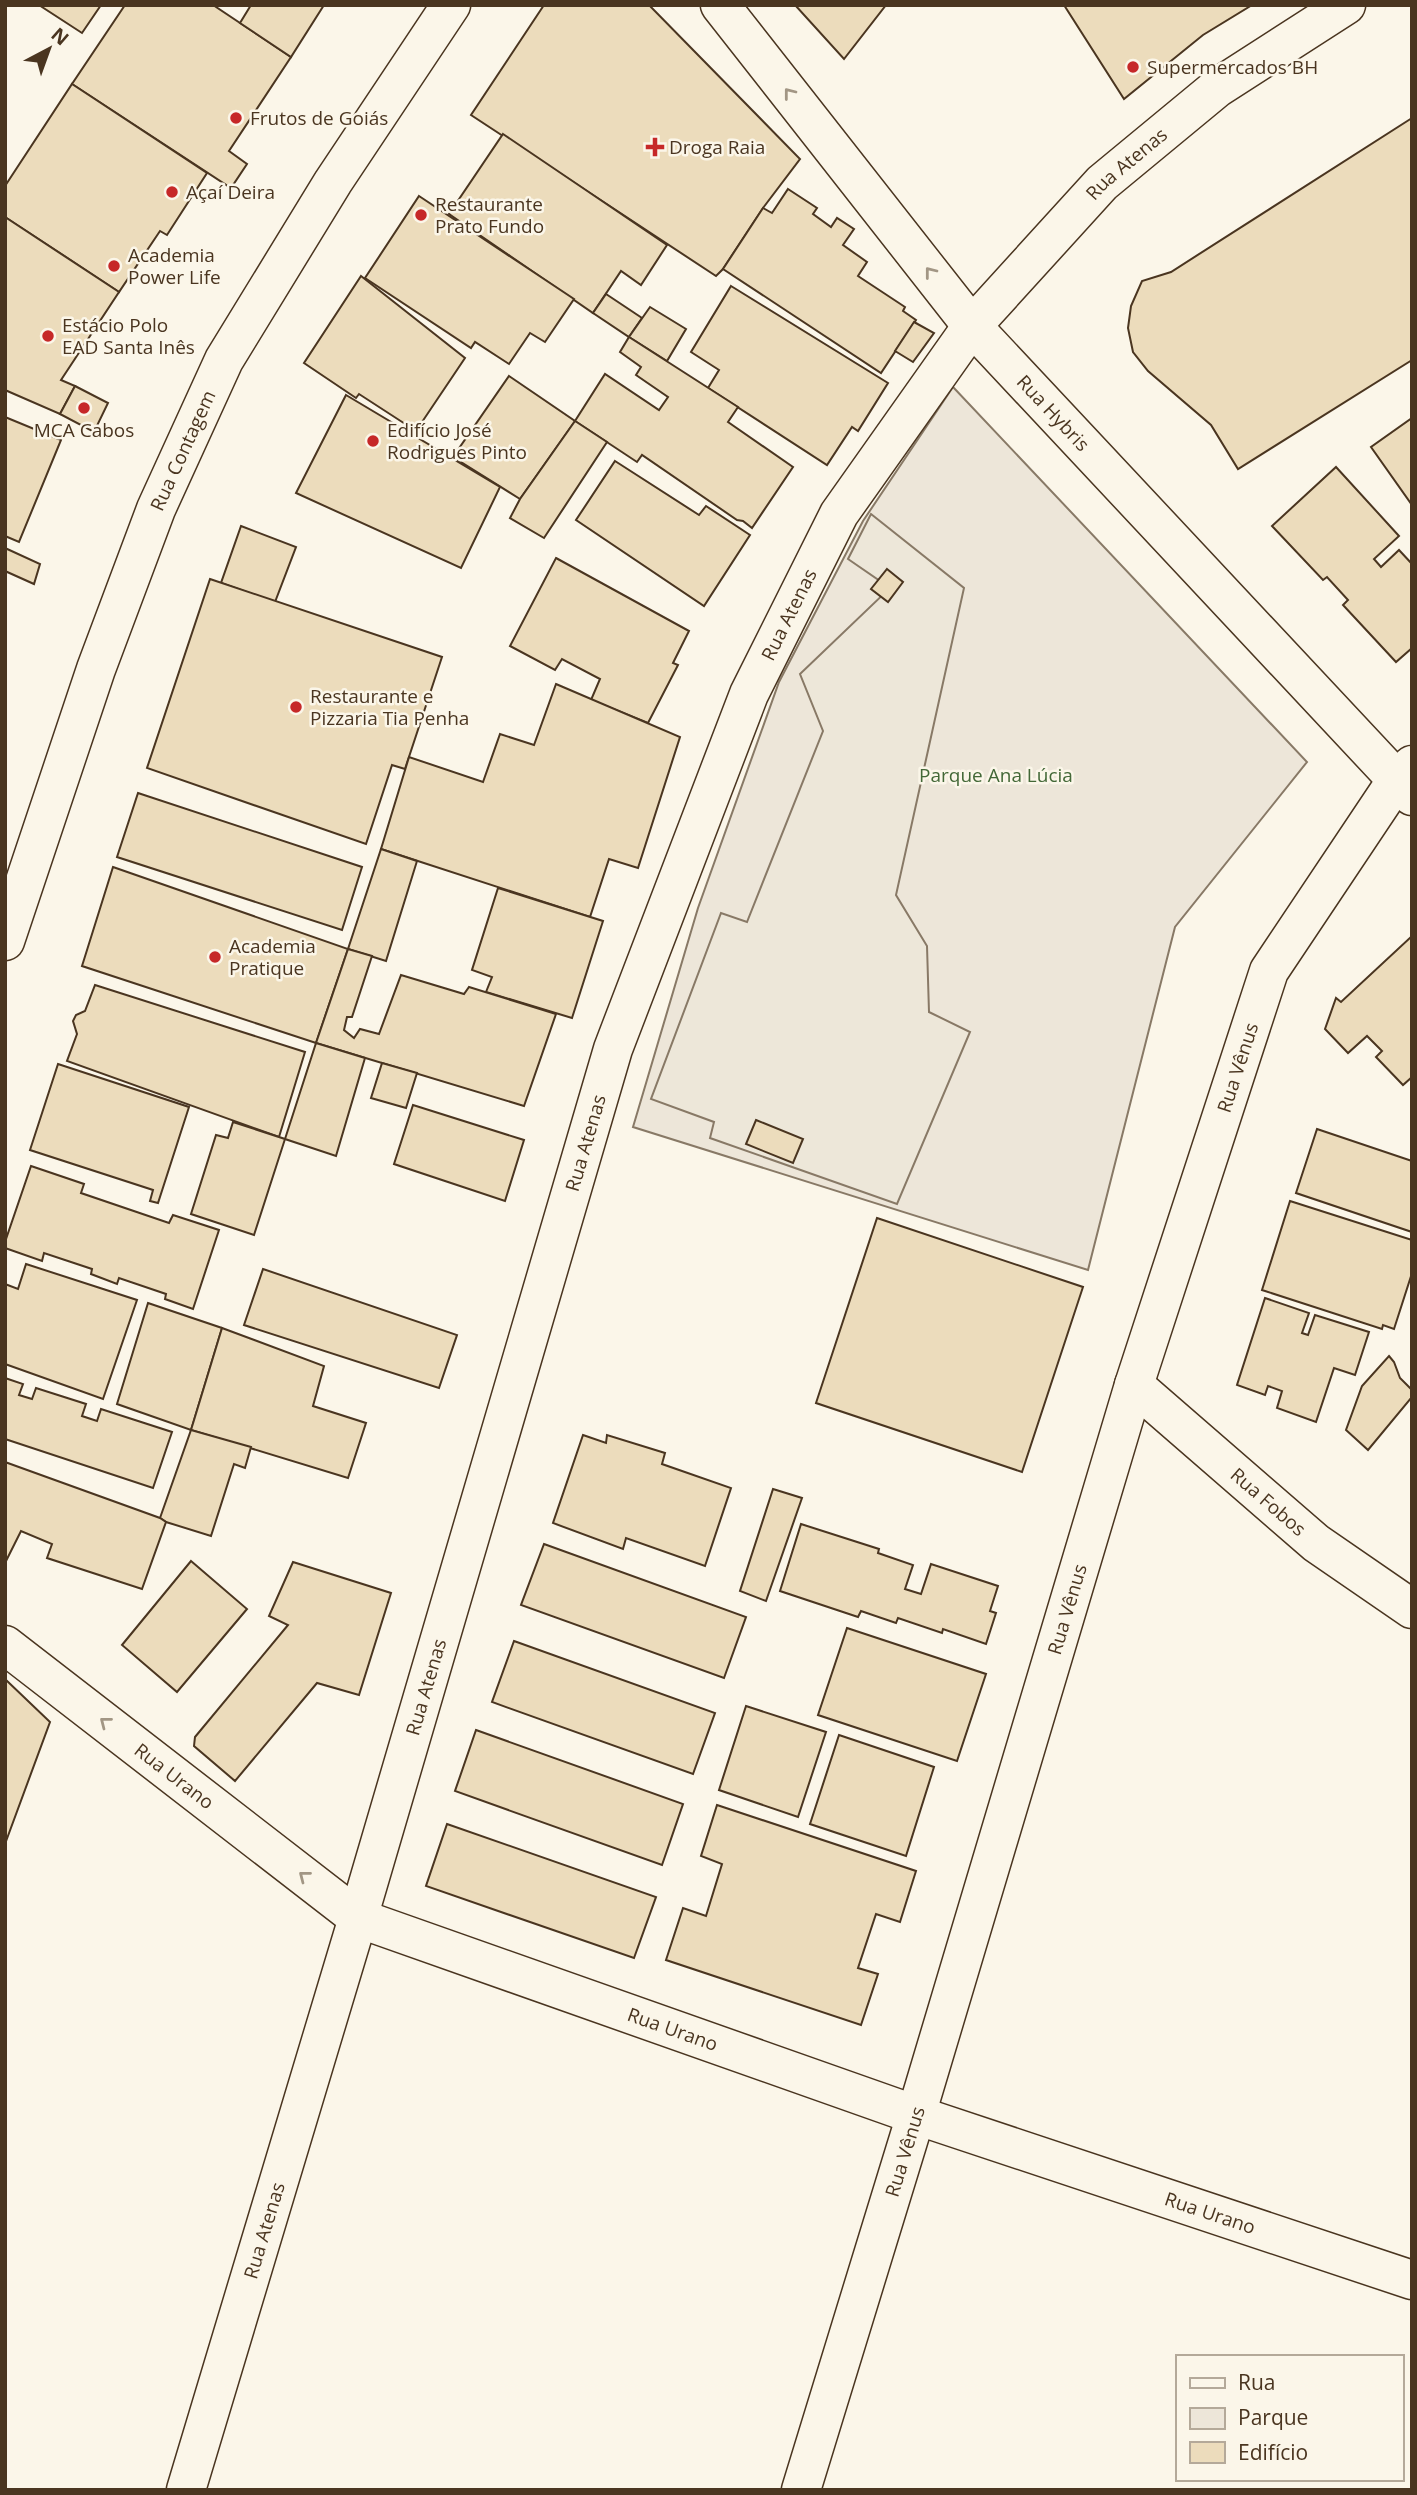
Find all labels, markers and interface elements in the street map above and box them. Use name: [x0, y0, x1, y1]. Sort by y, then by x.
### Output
north arrow: [14, 14, 84, 84]
text: N: [46, 21, 75, 51]
place label: Supermercados BH: [1147, 54, 1318, 80]
marker: Supermercados BH: [1125, 59, 1141, 75]
one-way arrow: [785, 89, 798, 101]
place label: Frutos de Goiás: [250, 105, 388, 131]
marker: Frutos de Goiás: [228, 110, 244, 126]
street label: Rua Atenas: [1080, 121, 1173, 206]
place label: Droga Raia: [669, 134, 765, 160]
marker: Droga Raia: [647, 139, 663, 155]
place label: Açaí Deira: [186, 179, 275, 205]
marker: Açaí Deira: [164, 184, 180, 200]
place label: Restaurante Prato Fundo: [435, 191, 544, 239]
marker: Restaurante Prato Fundo: [413, 207, 429, 223]
place label: Academia Power Life: [128, 242, 221, 290]
marker: Academia Power Life: [106, 258, 122, 274]
one-way arrow: [926, 267, 939, 280]
place label: Estácio Polo EAD Santa Inês: [62, 312, 195, 360]
marker: Estácio Polo EAD Santa Inês: [40, 328, 56, 344]
street label: Rua Hybris: [1011, 369, 1095, 457]
street label: Rua Contagem: [144, 386, 221, 515]
marker: MCA Cabos: [76, 400, 92, 416]
place label: MCA Cabos: [34, 417, 134, 443]
place label: Edifício José Rodrigues Pinto: [387, 417, 527, 465]
marker: Edifício José Rodrigues Pinto: [365, 433, 381, 449]
street label: Rua Atenas: [755, 564, 823, 665]
place label: Restaurante e Pizzaria Tia Penha: [310, 683, 469, 731]
marker: Restaurante e Pizzaria Tia Penha: [288, 699, 304, 715]
park label: Parque Ana Lúcia: [919, 762, 1073, 788]
place label: Academia Pratique: [229, 933, 316, 981]
marker: Academia Pratique: [207, 949, 223, 965]
street label: Rua Vênus: [1211, 1019, 1264, 1116]
street label: Rua Atenas: [559, 1092, 612, 1194]
street label: Rua Fobos: [1225, 1462, 1312, 1542]
street label: Rua Vênus: [1041, 1561, 1093, 1658]
street label: Rua Atenas: [399, 1636, 452, 1739]
one-way arrow: [100, 1718, 113, 1731]
street label: Rua Urano: [129, 1737, 219, 1815]
one-way arrow: [300, 1872, 312, 1885]
street label: Rua Urano: [624, 2001, 721, 2057]
street label: Rua Vênus: [879, 2103, 931, 2200]
street label: Rua Atenas: [237, 2179, 291, 2282]
street label: Rua Urano: [1161, 2186, 1259, 2240]
legend: [1176, 2355, 1403, 2481]
text: Rua: [1238, 2368, 1276, 2396]
text: Parque: [1238, 2403, 1308, 2431]
text: Edifício: [1238, 2438, 1308, 2466]

